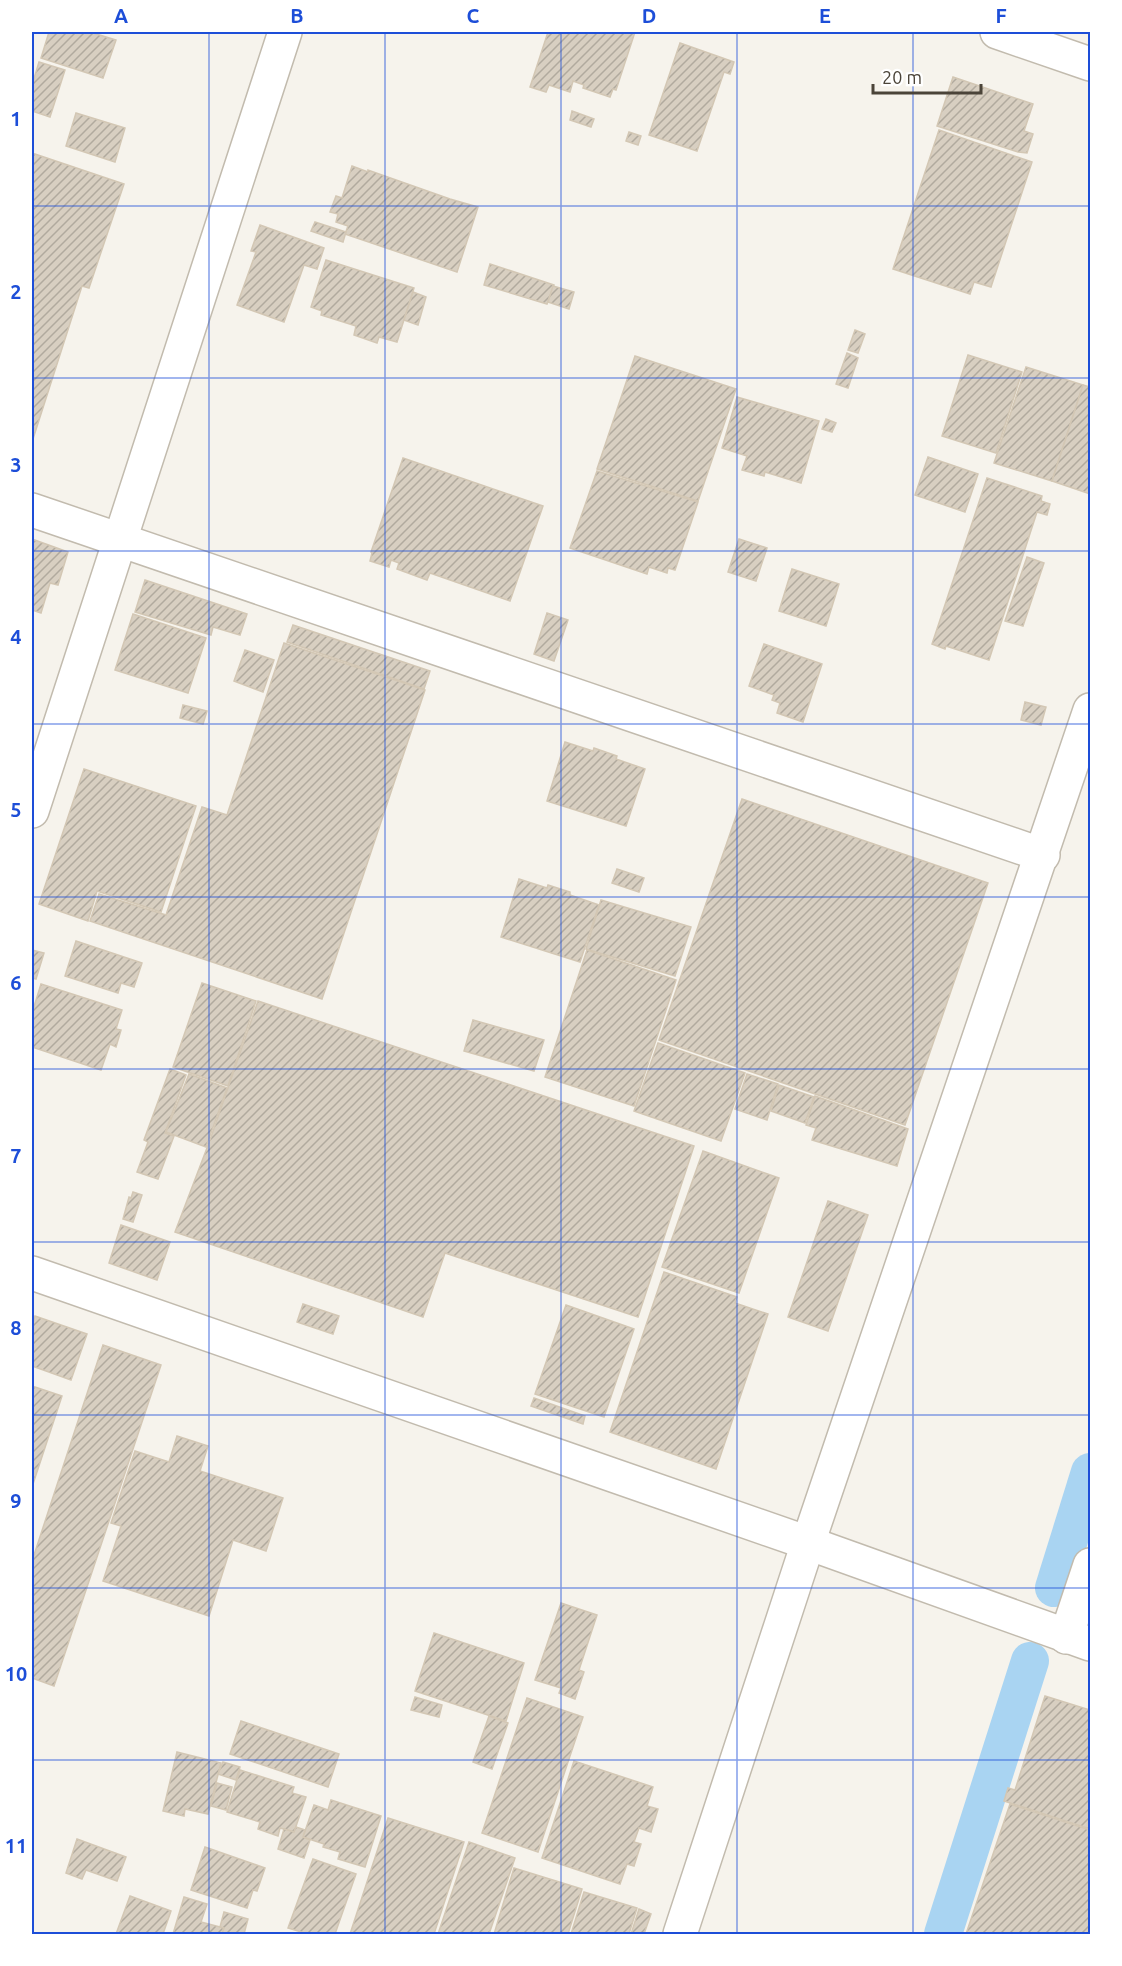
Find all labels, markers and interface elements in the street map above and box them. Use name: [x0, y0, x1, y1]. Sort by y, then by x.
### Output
text: A: [114, 4, 128, 27]
text: B: [290, 4, 304, 27]
text: C: [467, 4, 480, 27]
text: D: [642, 4, 656, 27]
text: E: [819, 4, 831, 27]
text: F: [995, 4, 1007, 27]
scale bar: [873, 57, 981, 95]
text: 20 m: [882, 67, 922, 87]
text: 1: [10, 107, 22, 130]
text: 2: [10, 280, 22, 303]
text: 3: [10, 453, 22, 476]
text: 4: [10, 625, 22, 648]
text: 5: [10, 798, 22, 821]
text: 6: [10, 971, 22, 994]
text: 7: [10, 1144, 22, 1167]
text: 8: [10, 1316, 22, 1339]
text: 9: [10, 1489, 22, 1512]
text: 10: [5, 1662, 27, 1685]
text: 11: [5, 1834, 27, 1857]

